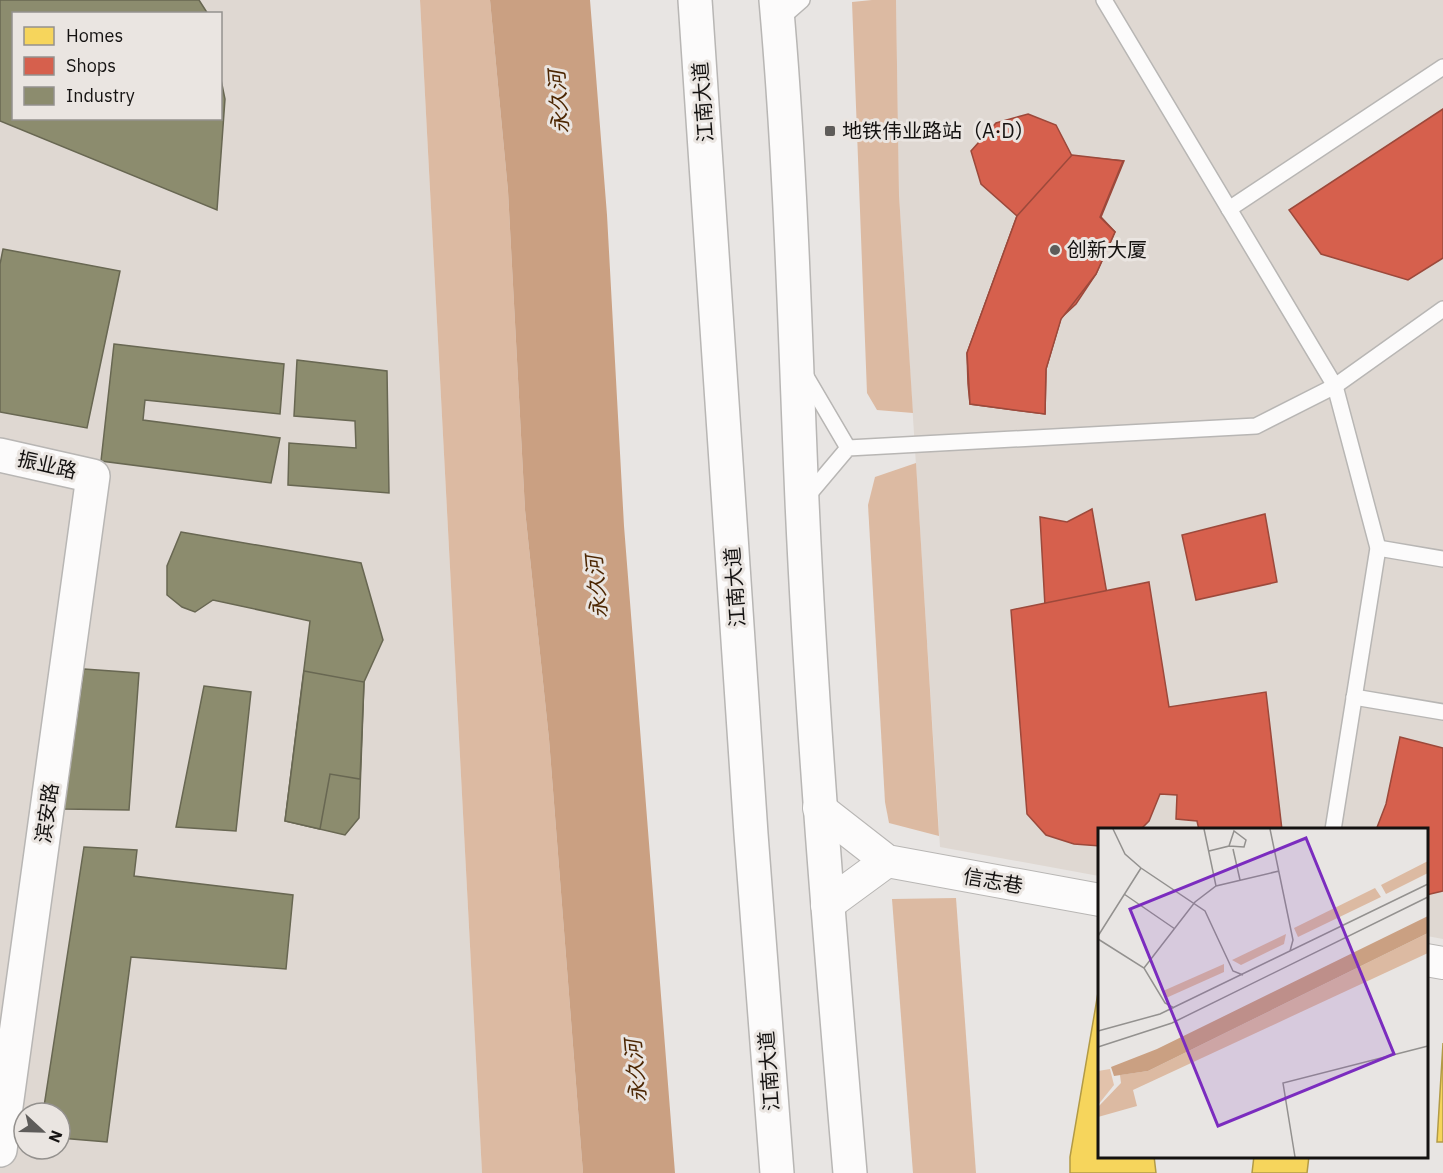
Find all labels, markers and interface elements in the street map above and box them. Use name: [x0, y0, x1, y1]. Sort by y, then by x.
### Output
legend: [12, 12, 222, 120]
text: Homes: [66, 24, 123, 47]
text: Shops: [66, 54, 116, 77]
street label: 江南大道: [686, 61, 719, 143]
water label: 永久河: [542, 66, 574, 134]
text: Industry: [66, 84, 135, 107]
place label: 地铁伟业路站（A·D）: [842, 117, 1035, 144]
marker: 地铁伟业路站（A·D）: [823, 124, 837, 138]
place label: 创新大厦: [1067, 236, 1147, 263]
marker: 创新大厦: [1048, 243, 1062, 257]
street label: 振业路: [15, 445, 79, 484]
street label: 江南大道: [718, 546, 751, 628]
water label: 永久河: [579, 551, 613, 620]
street label: 滨安路: [29, 781, 64, 845]
inset map: [1098, 828, 1428, 1158]
street label: 信志巷: [961, 862, 1025, 899]
street label: 江南大道: [752, 1030, 785, 1112]
water label: 永久河: [618, 1035, 652, 1104]
north arrow: [12, 1101, 72, 1161]
text: N: [44, 1127, 67, 1146]

